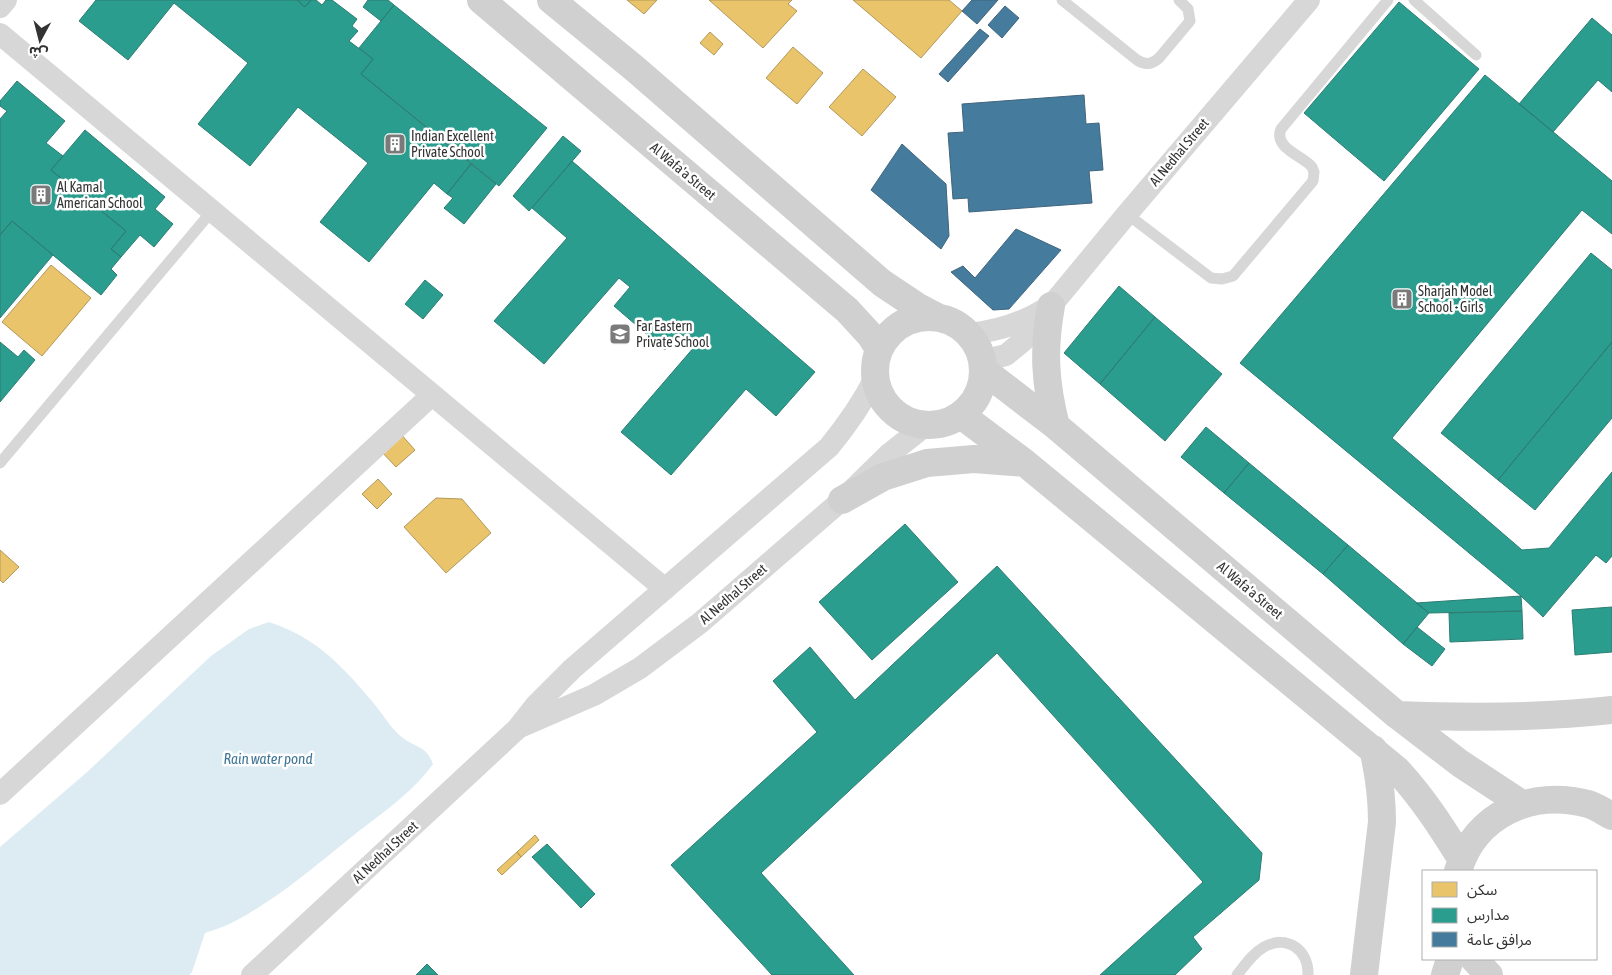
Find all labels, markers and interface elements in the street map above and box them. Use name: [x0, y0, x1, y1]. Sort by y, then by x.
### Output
north arrow: [15, 15, 65, 65]
text: ش: [28, 44, 49, 62]
street label: Al Nedhal Street: [1146, 115, 1212, 189]
place label: Indian Excellent Private School: [411, 128, 494, 160]
building icon: Indian Excellent Private School: [383, 132, 407, 156]
street label: Al Wafa'a Street: [647, 139, 719, 203]
place label: Al Kamal American School: [57, 179, 143, 211]
building icon: Al Kamal American School: [29, 183, 53, 207]
place label: Sharjah Model School - Girls: [1418, 283, 1493, 315]
building icon: Sharjah Model School - Girls: [1390, 287, 1414, 311]
place label: Far Eastern Private School: [636, 318, 710, 350]
school or university icon: Far Eastern Private School: [608, 322, 632, 346]
street label: Al Wafa'a Street: [1214, 558, 1286, 622]
street label: Al Nedhal Street: [696, 561, 770, 627]
water label: Rain water pond: [223, 750, 313, 767]
street label: Al Nedhal Street: [349, 818, 421, 886]
legend: [1422, 870, 1597, 960]
text: سكن: [1467, 881, 1498, 899]
text: مدارس: [1467, 906, 1510, 924]
text: مرافق عامة: [1467, 931, 1532, 950]

